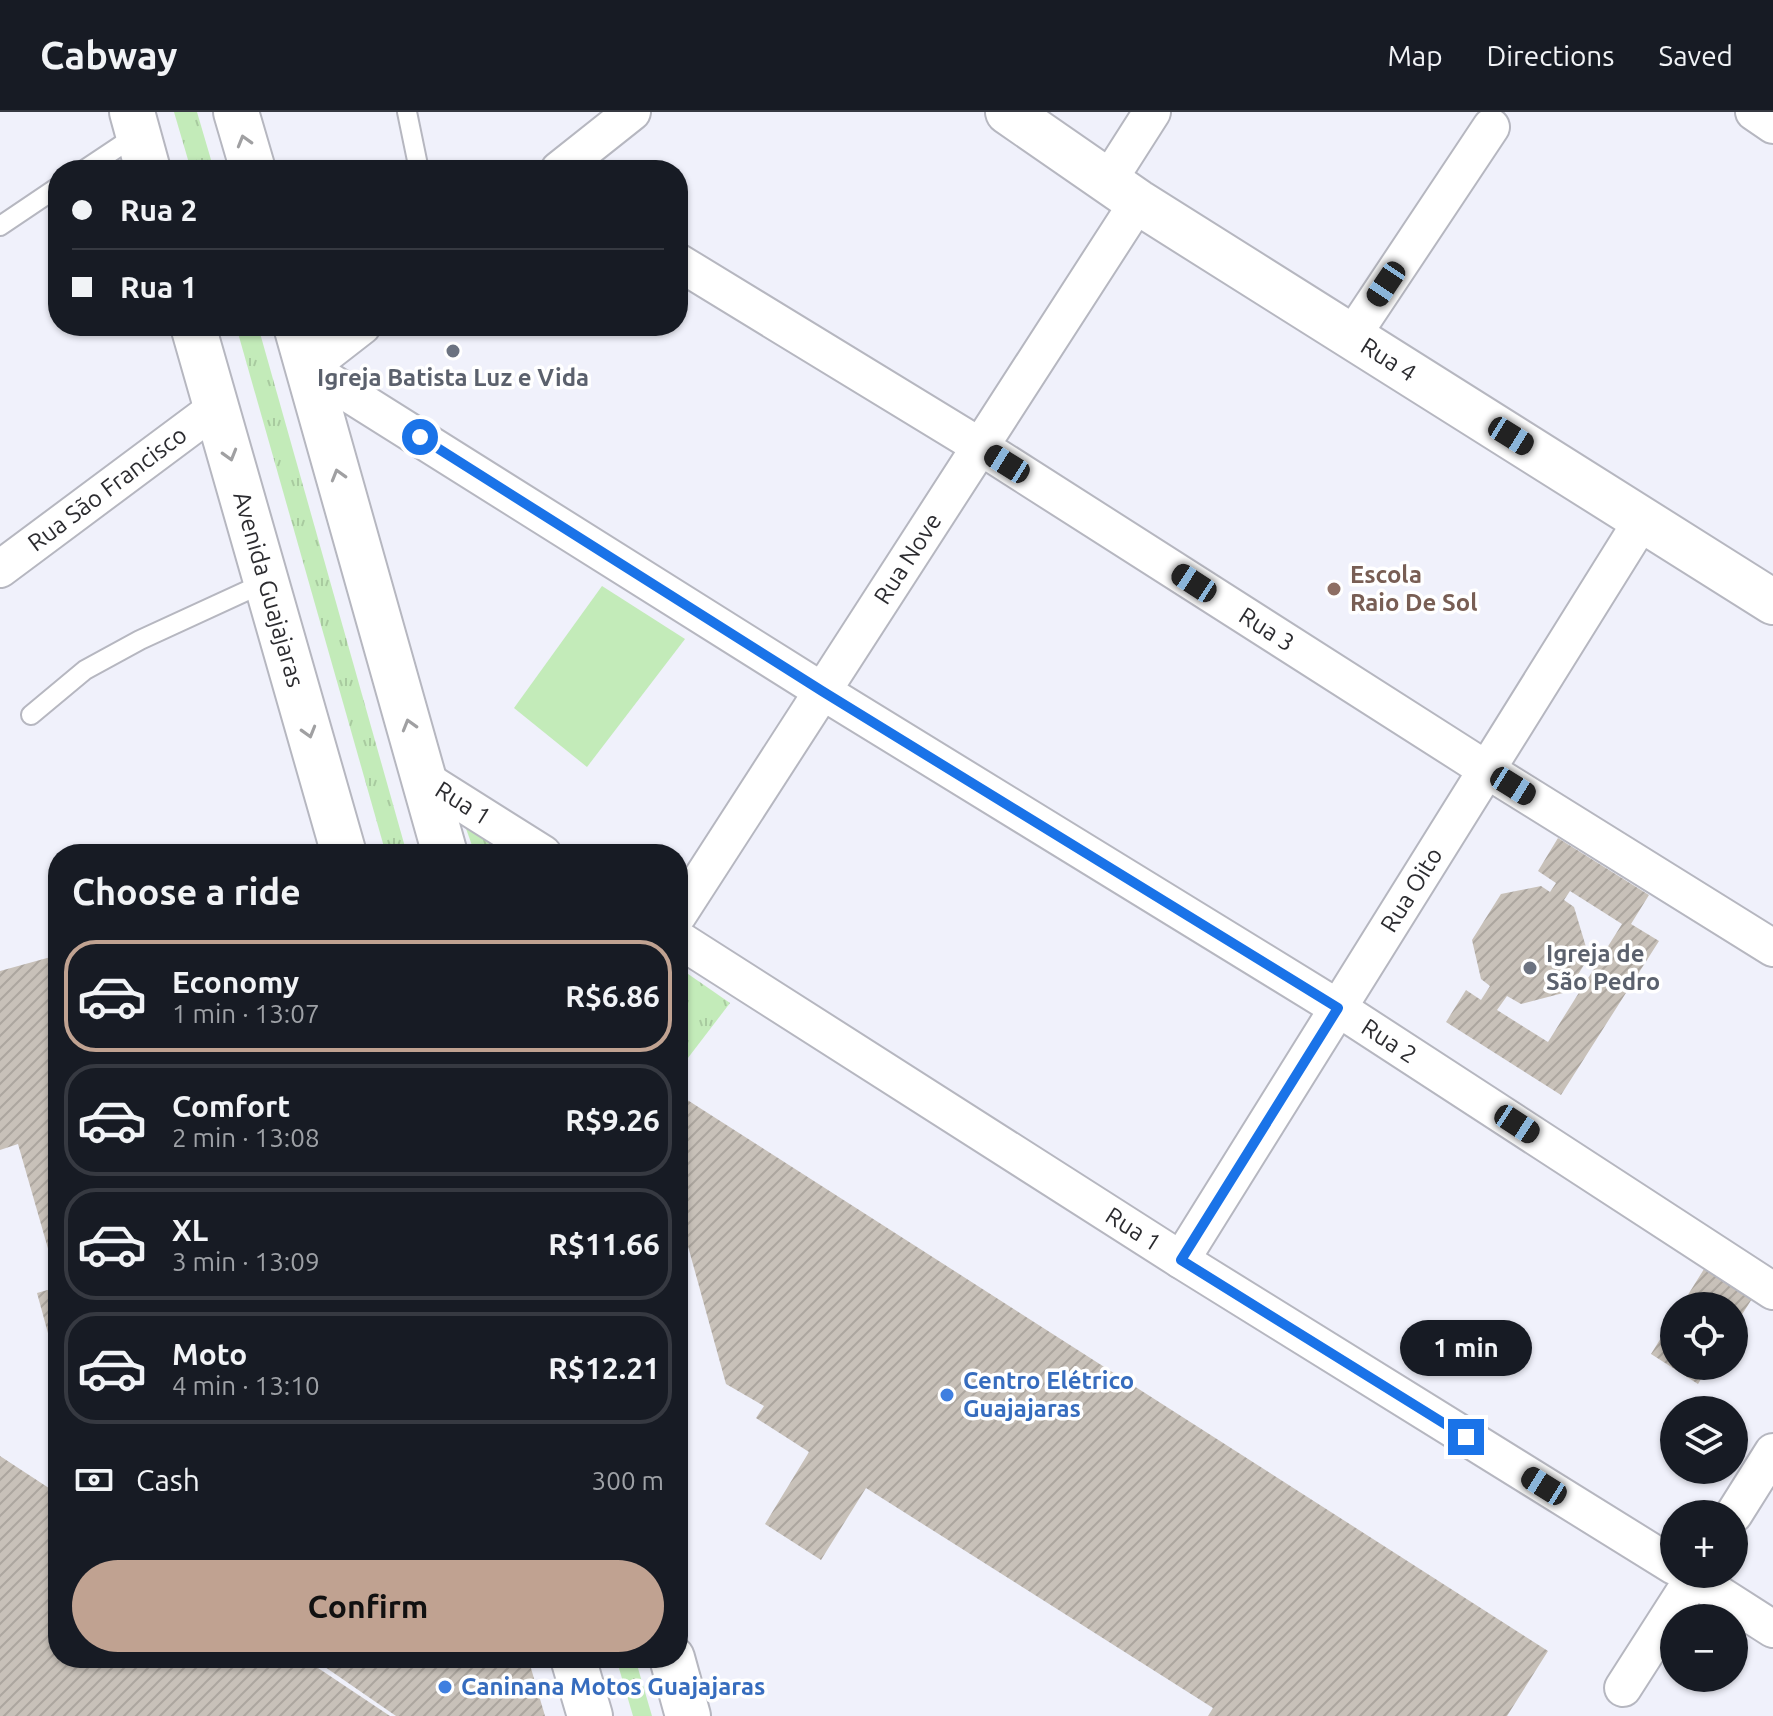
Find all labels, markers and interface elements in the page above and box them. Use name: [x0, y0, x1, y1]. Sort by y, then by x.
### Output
text: Cabway: [40, 34, 177, 76]
text: Map: [1387, 40, 1443, 71]
text: Directions: [1487, 40, 1614, 71]
text: Saved: [1658, 40, 1733, 71]
one-way arrow: [237, 135, 254, 148]
text: Rua 2: [120, 193, 197, 227]
car: [1363, 257, 1409, 311]
text: Rua 1: [120, 270, 197, 304]
street label: Rua 4: [1356, 332, 1421, 387]
marker: Igreja Batista Luz e Vida: [444, 342, 462, 360]
place label: Igreja Batista Luz e Vida: [317, 364, 589, 391]
car: [1484, 413, 1538, 459]
route start: [402, 419, 438, 455]
street label: Rua São Francisco: [23, 421, 192, 556]
car: [980, 441, 1034, 487]
one-way arrow: [221, 447, 237, 461]
one-way arrow: [331, 468, 348, 482]
street label: Avenida Guajajaras: [228, 489, 310, 690]
street label: Rua Nove: [868, 508, 947, 609]
car: [1167, 560, 1221, 606]
place label: Escola Raio De Sol: [1350, 561, 1477, 616]
marker: Escola Raio De Sol: [1325, 580, 1343, 598]
street label: Rua 3: [1234, 601, 1300, 657]
one-way arrow: [402, 719, 418, 732]
one-way arrow: [300, 724, 316, 738]
car: [1486, 763, 1540, 809]
street label: Rua 1: [431, 776, 496, 831]
street label: Rua Oito: [1375, 843, 1448, 937]
text: Choose a ride: [72, 871, 301, 912]
place label: Igreja de São Pedro: [1546, 940, 1660, 995]
marker: Igreja de São Pedro: [1521, 959, 1539, 977]
icon: car: [76, 960, 148, 1032]
text: Economy: [172, 965, 299, 999]
text: R$6.86: [565, 979, 660, 1013]
text: 1 min · 13:07: [172, 999, 320, 1028]
street label: Rua 2: [1357, 1013, 1422, 1069]
icon: car: [76, 1084, 148, 1156]
text: Comfort: [172, 1089, 290, 1123]
car: [1490, 1101, 1544, 1147]
text: R$9.26: [565, 1103, 660, 1137]
text: 2 min · 13:08: [172, 1123, 320, 1152]
street label: Rua 1: [1101, 1202, 1166, 1257]
icon: car: [76, 1208, 148, 1280]
text: XL: [172, 1213, 208, 1247]
text: R$11.66: [548, 1227, 660, 1261]
text: 3 min · 13:09: [172, 1247, 320, 1276]
map controls: [1660, 1292, 1748, 1692]
button: locate: [1660, 1292, 1748, 1380]
callout: 1 min: [1400, 1321, 1532, 1377]
icon: car: [76, 1332, 148, 1404]
text: 1 min: [1433, 1333, 1499, 1362]
text: Moto: [172, 1337, 247, 1371]
text: R$12.21: [548, 1351, 660, 1385]
place label: Centro Elétrico Guajajaras: [963, 1367, 1134, 1422]
text: 4 min · 13:10: [172, 1371, 320, 1400]
marker: Centro Elétrico Guajajaras: [938, 1386, 956, 1404]
button: layers: [1660, 1396, 1748, 1484]
route end: [1448, 1419, 1484, 1455]
icon: cash: [72, 1458, 116, 1502]
text: Cash: [136, 1463, 200, 1497]
car: [1517, 1463, 1571, 1509]
text: 300 m: [592, 1466, 664, 1495]
button: +: [1660, 1500, 1748, 1588]
button: Confirm: [72, 1560, 664, 1652]
button: −: [1660, 1604, 1748, 1692]
place label: Caninana Motos Guajajaras: [461, 1673, 765, 1700]
marker: Caninana Motos Guajajaras: [436, 1678, 454, 1696]

